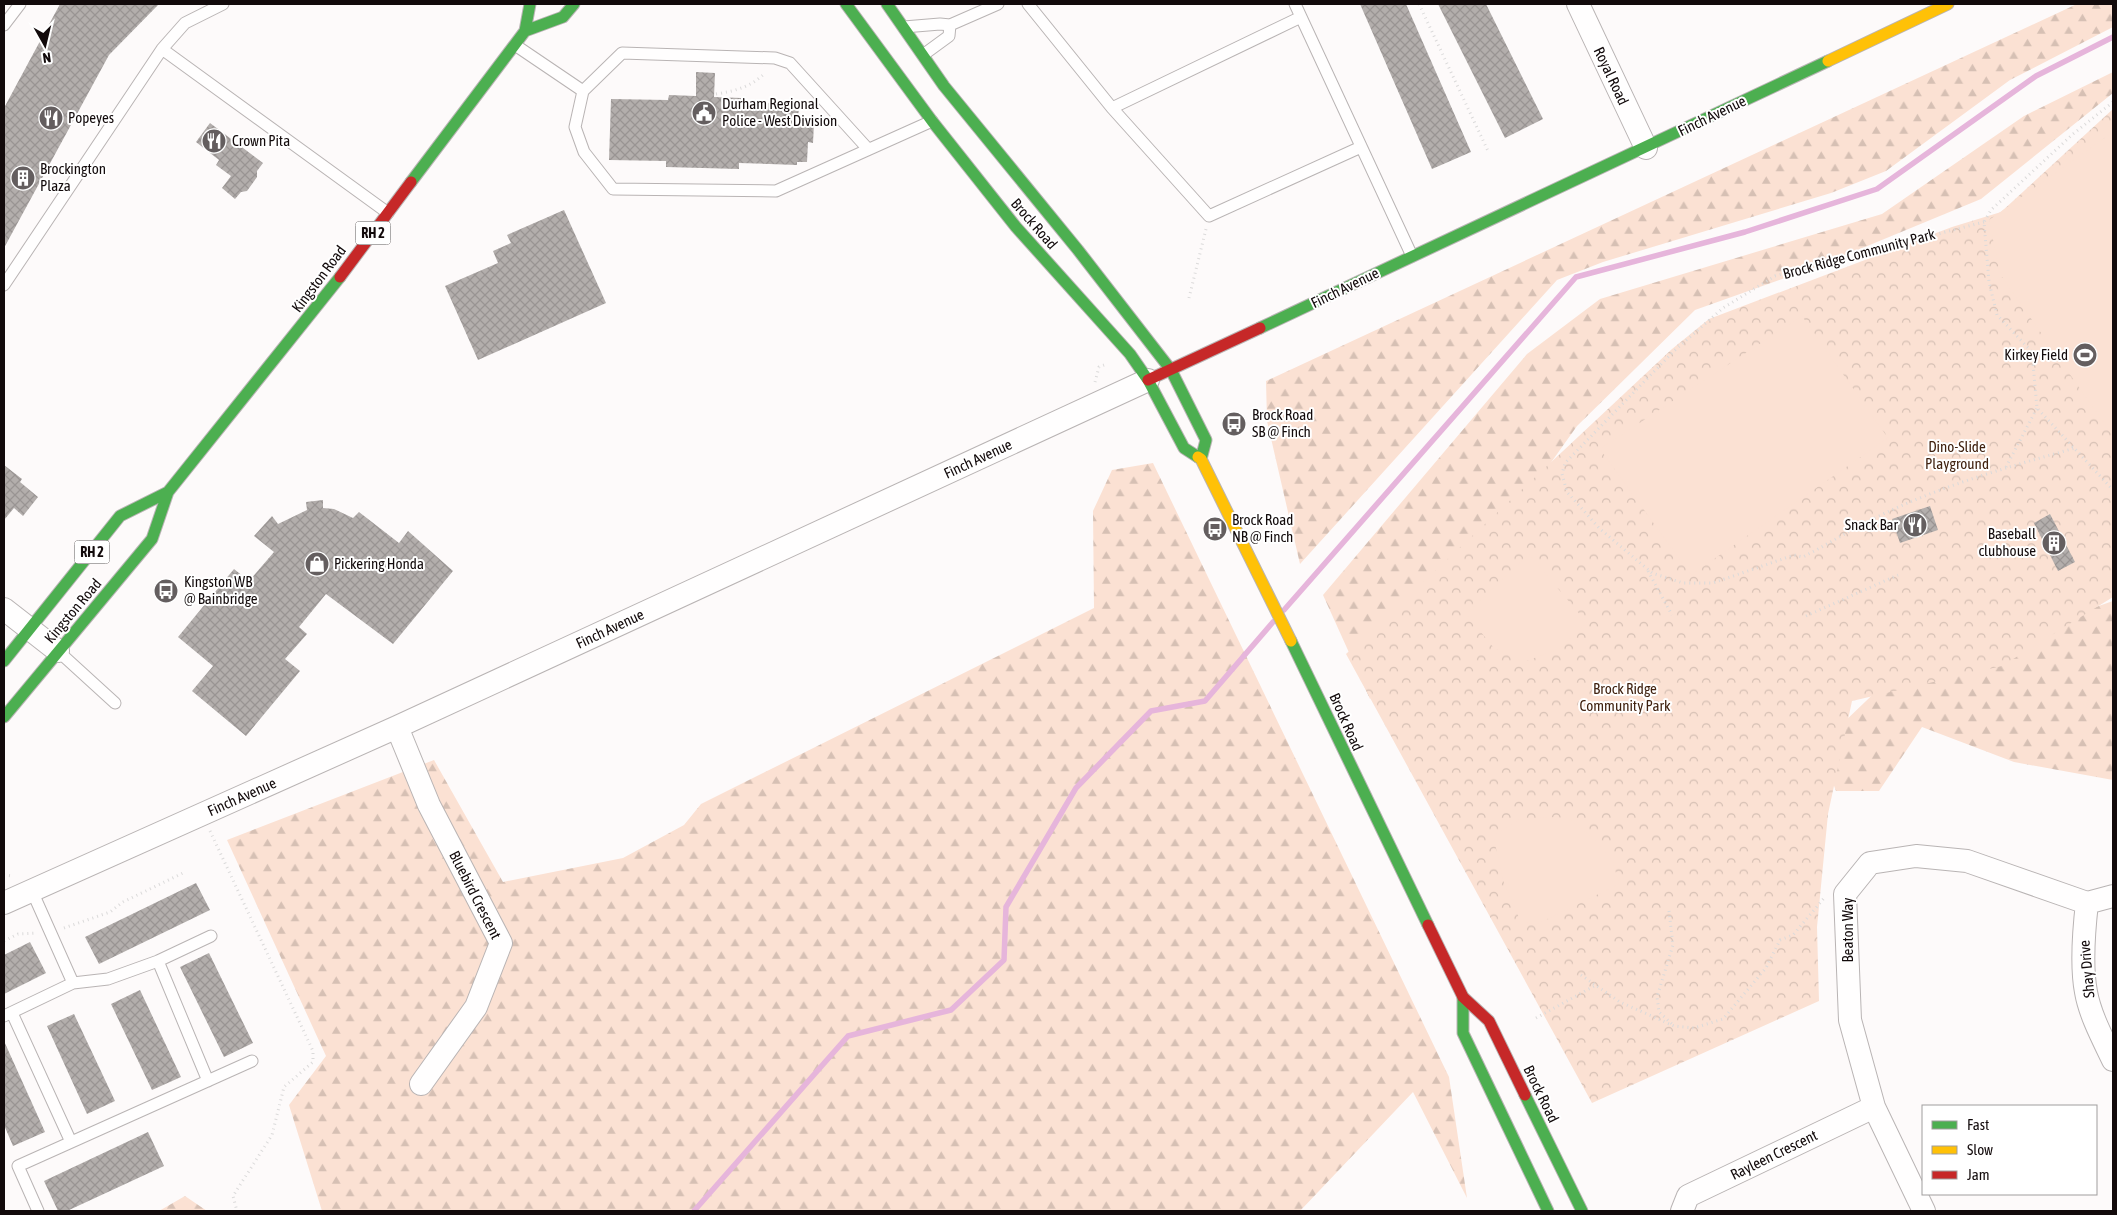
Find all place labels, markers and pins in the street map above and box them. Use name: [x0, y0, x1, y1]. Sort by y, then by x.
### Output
place label: Durham Regional Police - West Division: [722, 95, 837, 129]
public building icon: Durham Regional Police - West Division: [691, 100, 717, 126]
restaurant icon: Popeyes: [38, 105, 64, 131]
place label: Popeyes: [68, 109, 114, 126]
restaurant icon: Crown Pita: [201, 128, 227, 154]
place label: Crown Pita: [232, 132, 290, 149]
place label: Brockington Plaza: [40, 160, 106, 194]
building icon: Brockington Plaza: [10, 165, 36, 191]
sports icon: Kirkey Field: [2072, 342, 2098, 368]
place label: Kirkey Field: [2004, 346, 2068, 363]
place label: Brock Road SB @ Finch: [1252, 406, 1313, 440]
bus stop icon: Brock Road SB @ Finch: [1221, 411, 1247, 437]
place label: Brock Road NB @ Finch: [1232, 511, 1293, 545]
restaurant icon: Snack Bar: [1902, 512, 1928, 538]
bus stop icon: Brock Road NB @ Finch: [1202, 516, 1228, 542]
place label: Snack Bar: [1845, 516, 1899, 533]
place label: Baseball clubhouse: [1978, 525, 2036, 559]
building icon: Baseball clubhouse: [2041, 530, 2067, 556]
shop icon: Pickering Honda: [304, 551, 330, 577]
place label: Pickering Honda: [334, 555, 424, 572]
place label: Kingston WB @ Bainbridge: [184, 573, 258, 607]
bus stop icon: Kingston WB @ Bainbridge: [153, 578, 179, 604]

